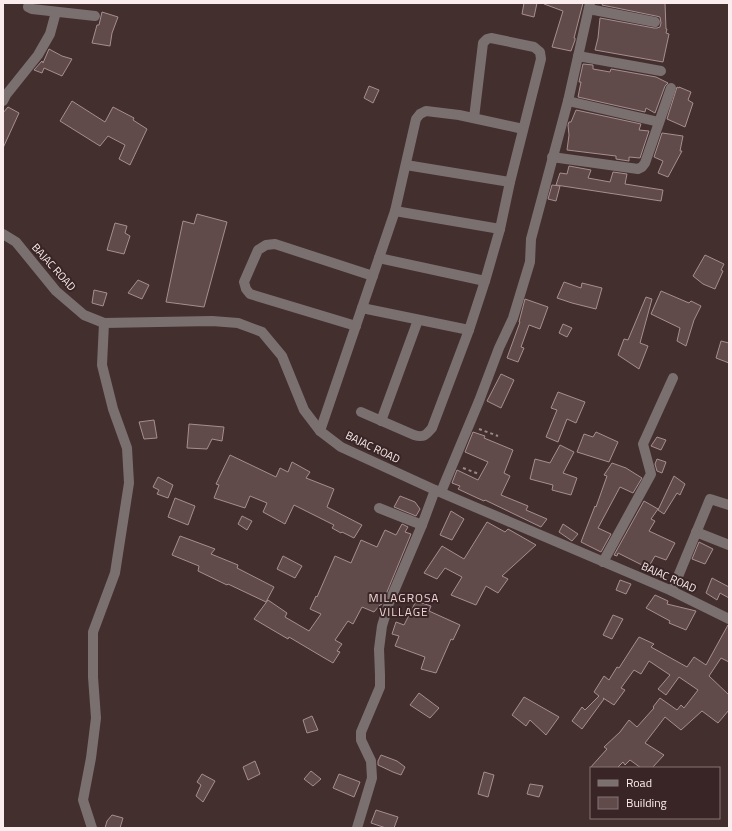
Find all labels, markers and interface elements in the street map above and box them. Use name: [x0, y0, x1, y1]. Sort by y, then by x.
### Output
street label: BAJAC ROAD: [28, 240, 80, 294]
street label: BAJAC ROAD: [343, 427, 403, 467]
street label: BAJAC ROAD: [639, 558, 699, 596]
district label: MILAGROSA VILLAGE: [368, 588, 440, 621]
legend: [590, 767, 720, 819]
text: Road: [626, 773, 652, 792]
text: Building: [626, 793, 667, 812]

